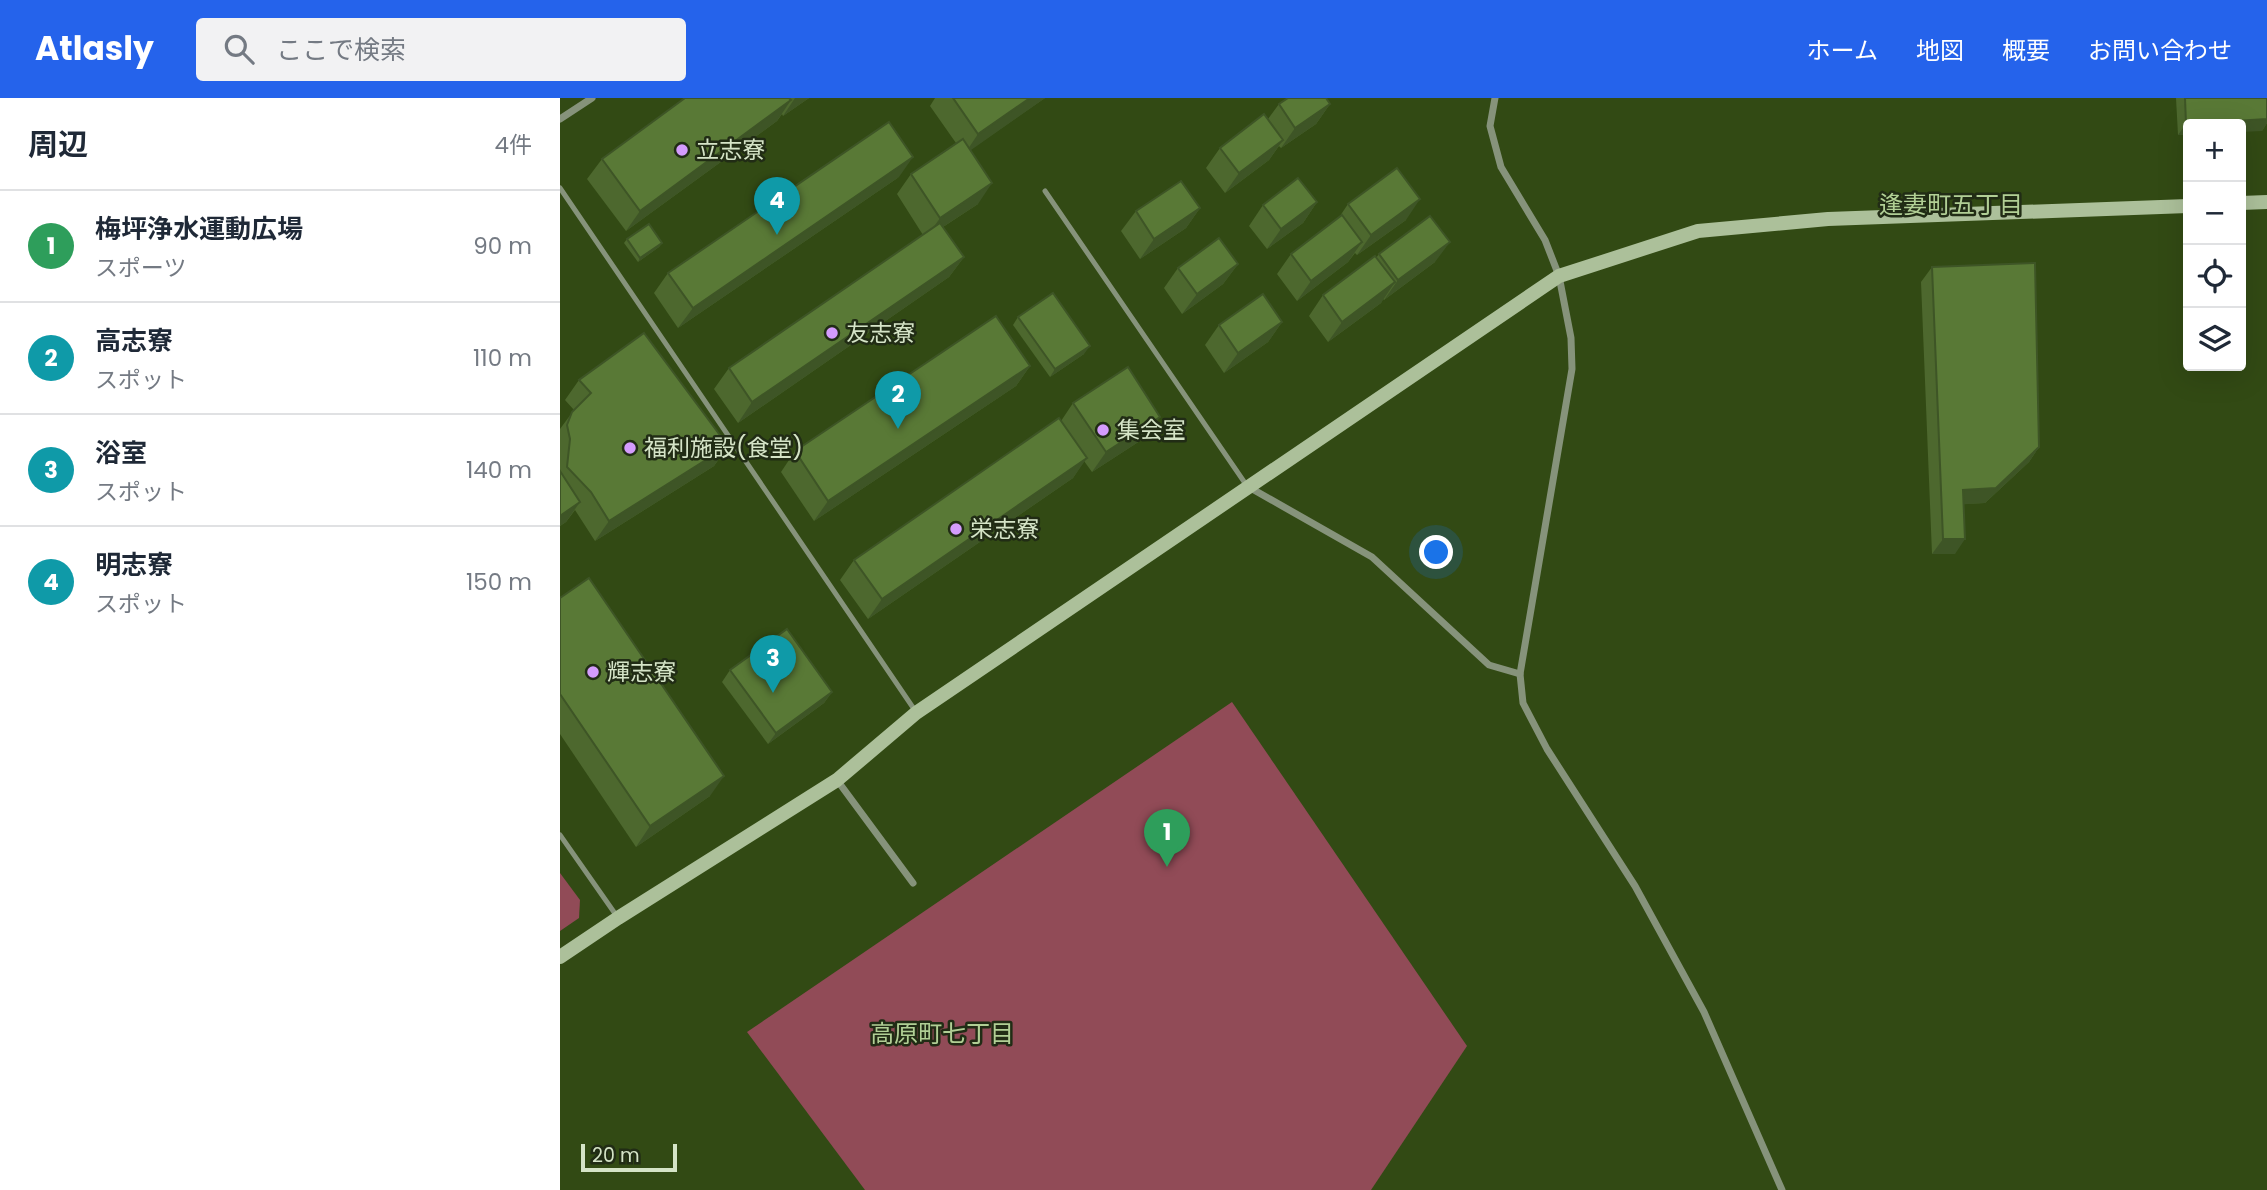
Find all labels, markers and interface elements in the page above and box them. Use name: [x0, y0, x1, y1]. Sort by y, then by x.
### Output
search box: [196, 18, 686, 81]
text: Atlasly: [35, 25, 154, 72]
icon: search: [220, 30, 258, 68]
text: ここで検索: [276, 32, 406, 68]
text: ホーム: [1807, 34, 1878, 67]
text: 地図: [1916, 34, 1964, 67]
text: 概要: [2002, 34, 2050, 67]
text: お問い合わせ: [2088, 34, 2232, 67]
map controls: [2183, 119, 2246, 371]
button: +: [2183, 119, 2246, 182]
text: 周辺: [28, 123, 88, 166]
text: 4件: [495, 129, 532, 161]
place label: 立志寮: [696, 134, 765, 166]
marker: 立志寮: [674, 142, 690, 158]
pin: 4: [754, 177, 800, 235]
button: −: [2183, 182, 2246, 245]
district label: 逢妻町五丁目: [1879, 188, 2023, 221]
text: 梅坪浄水運動広場: [95, 211, 303, 247]
text: 1: [47, 230, 55, 262]
text: 90 m: [473, 230, 532, 262]
button: locate: [2183, 245, 2246, 308]
text: スポーツ: [95, 252, 187, 284]
button: layers: [2183, 308, 2246, 371]
place label: 友志寮: [846, 317, 915, 349]
text: 高志寮: [95, 323, 173, 359]
marker: 友志寮: [824, 325, 840, 341]
text: 2: [44, 342, 58, 374]
text: 110 m: [473, 342, 532, 374]
text: スポット: [95, 364, 187, 396]
pin: 2: [875, 371, 921, 429]
place label: 集会室: [1117, 414, 1186, 446]
marker: 集会室: [1095, 422, 1111, 438]
place label: 福利施設(食堂): [644, 432, 803, 464]
text: 浴室: [95, 435, 147, 471]
marker: 福利施設(食堂): [622, 440, 638, 456]
text: 3: [44, 454, 58, 486]
text: 140 m: [466, 454, 532, 486]
text: スポット: [95, 476, 187, 508]
place label: 栄志寮: [970, 513, 1039, 545]
marker: 栄志寮: [948, 521, 964, 537]
your location: [1419, 535, 1453, 569]
text: 明志寮: [95, 547, 173, 583]
text: 4: [43, 566, 59, 598]
text: 150 m: [466, 566, 532, 598]
text: スポット: [95, 588, 187, 620]
pin: 3: [750, 635, 796, 693]
place label: 輝志寮: [607, 656, 676, 688]
marker: 輝志寮: [585, 664, 601, 680]
pin: 1: [1144, 809, 1190, 867]
district label: 高原町七丁目: [870, 1017, 1014, 1050]
scale bar: [581, 1141, 677, 1173]
text: 20 m: [592, 1142, 640, 1169]

